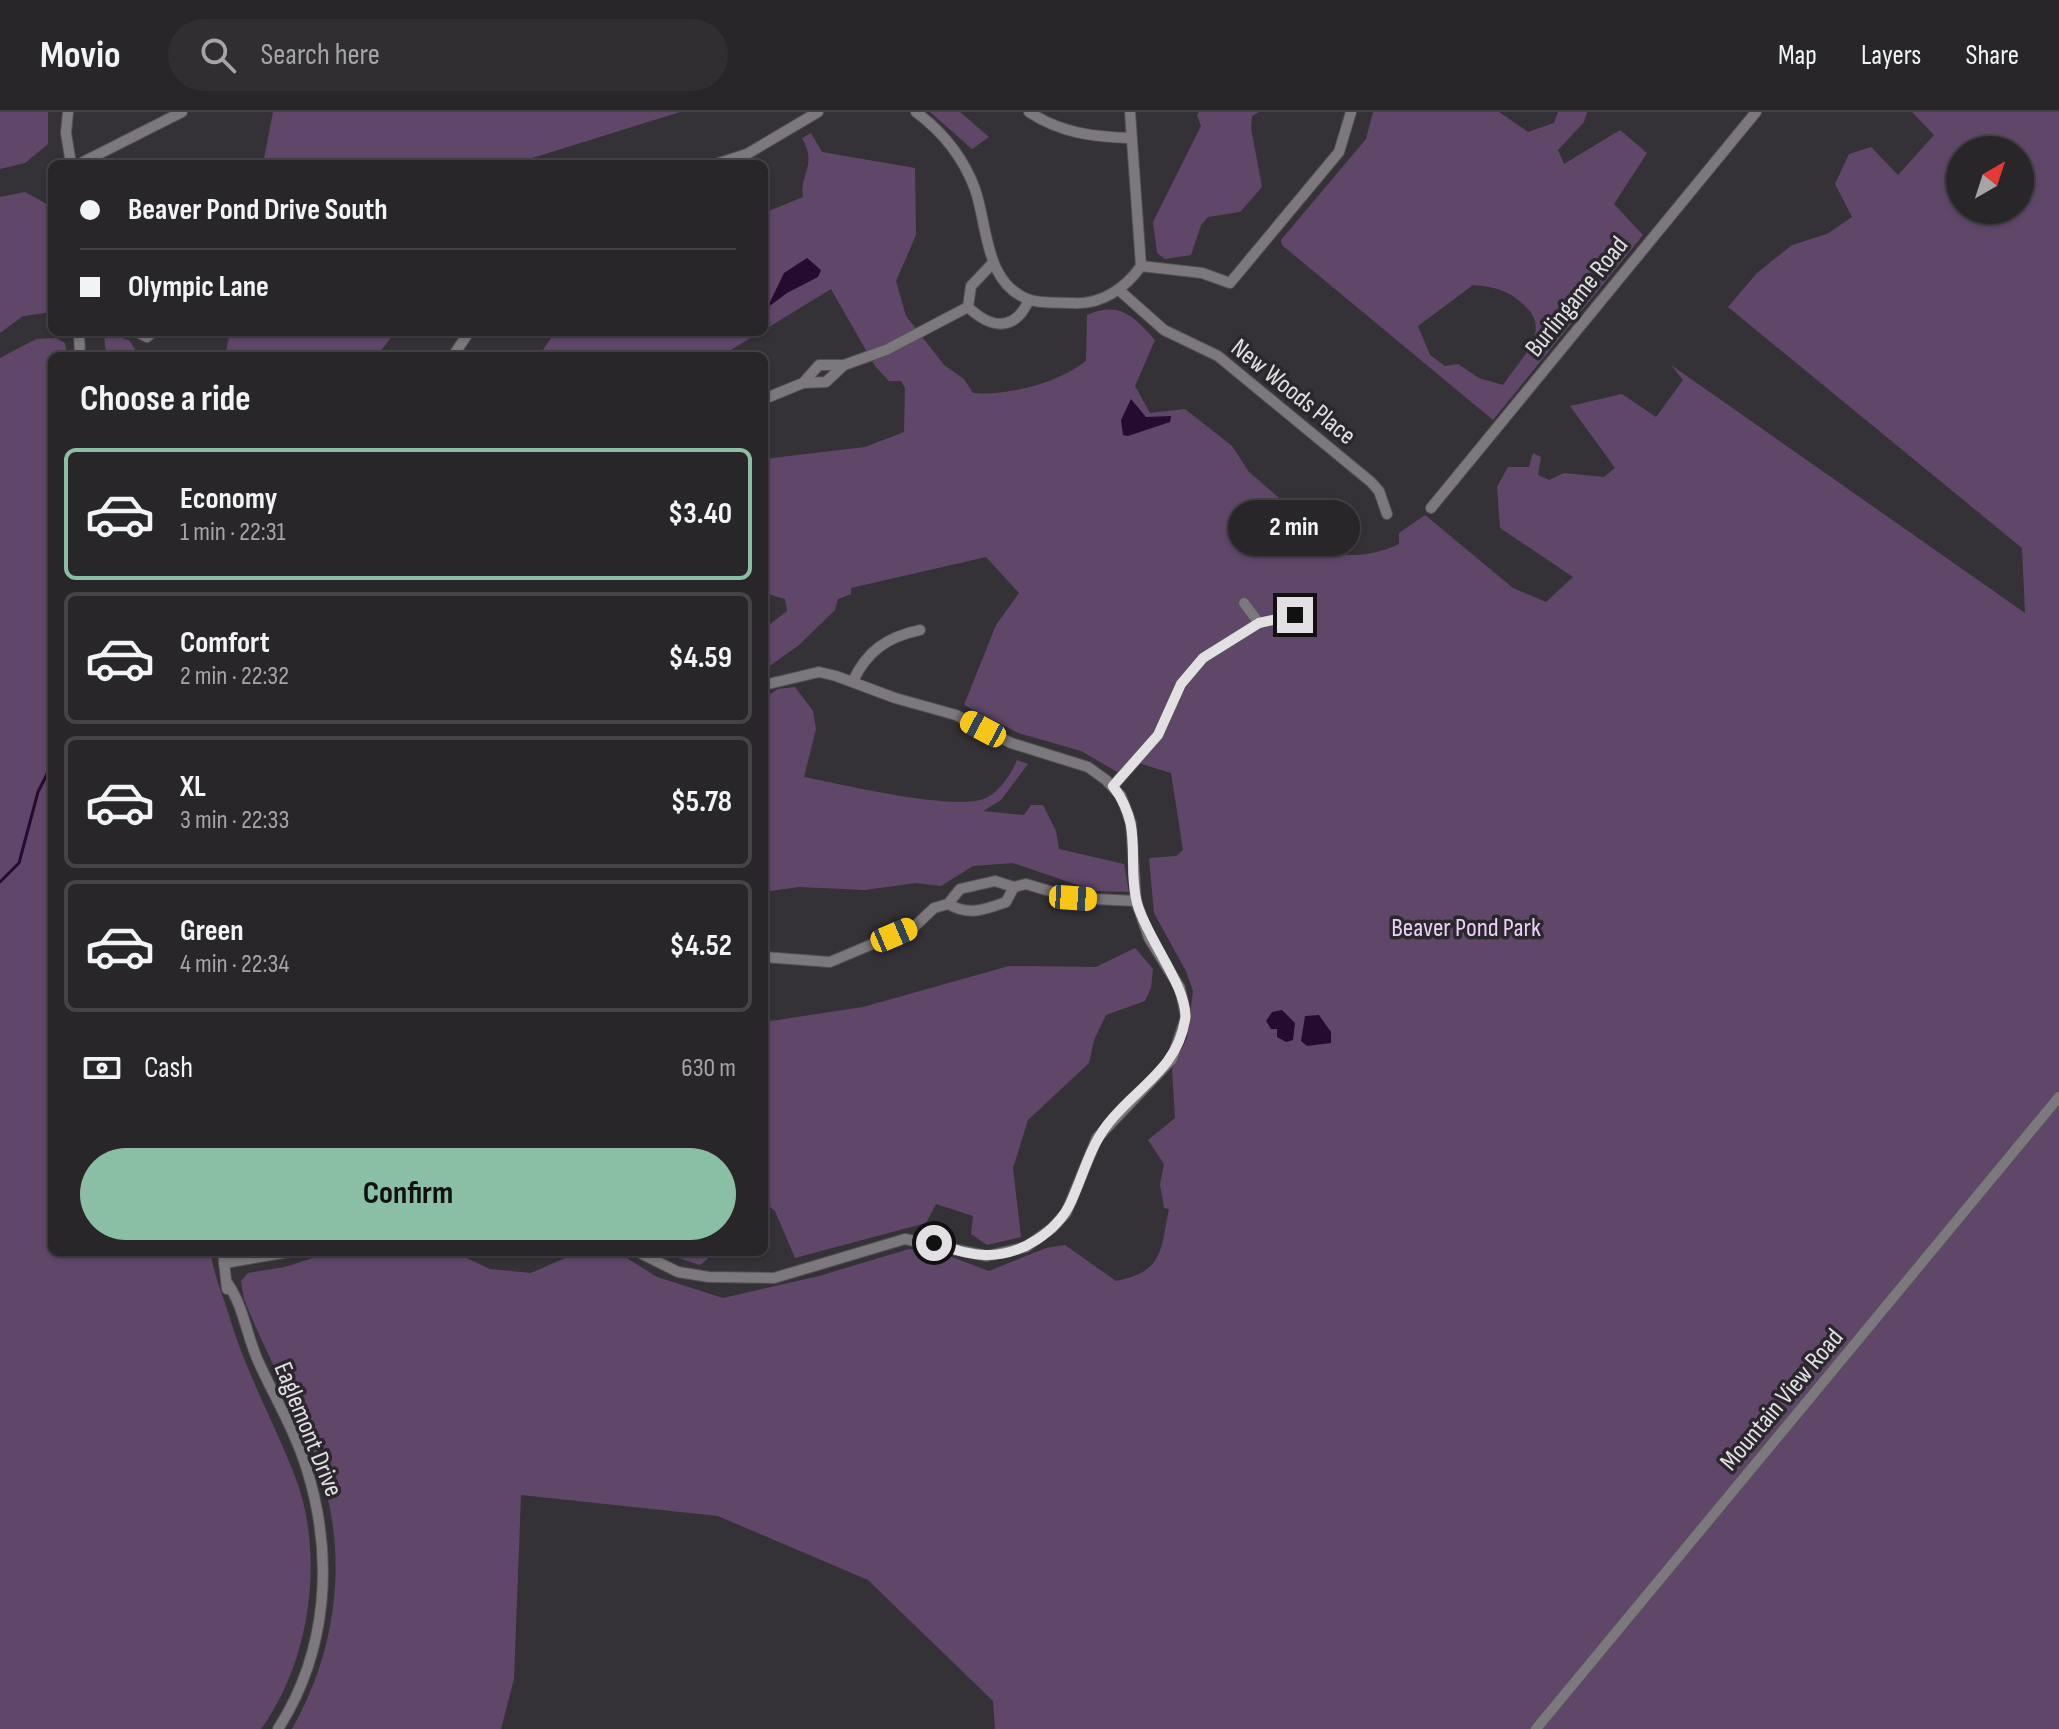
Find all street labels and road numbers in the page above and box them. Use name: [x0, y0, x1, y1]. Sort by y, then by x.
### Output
street label: Burlingame Road: [1519, 231, 1635, 363]
street label: New Woods Place: [1225, 333, 1362, 452]
street label: Mountain View Road: [1714, 1323, 1850, 1477]
street label: Eaglemont Drive: [267, 1358, 349, 1501]

